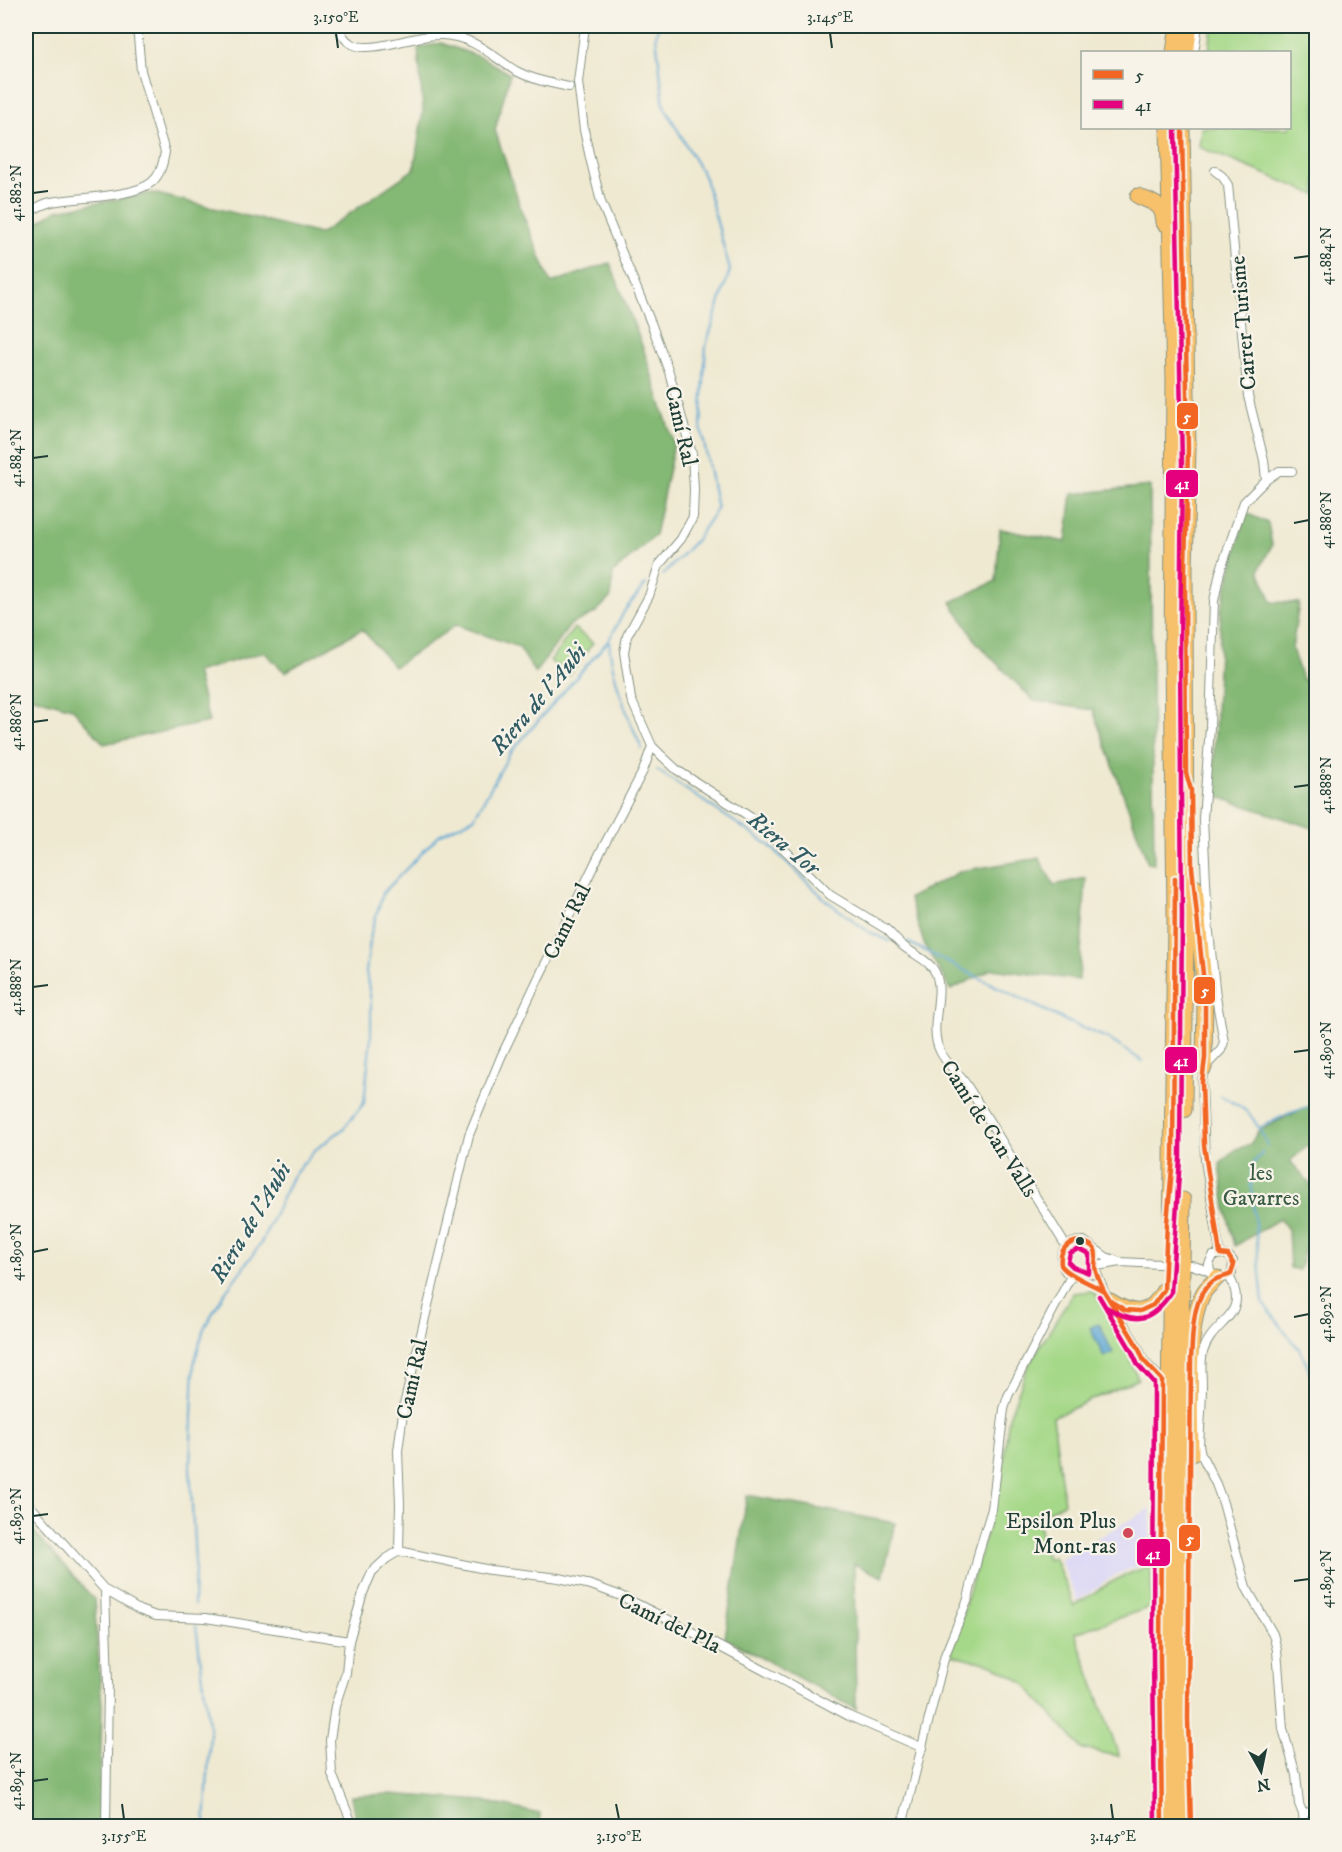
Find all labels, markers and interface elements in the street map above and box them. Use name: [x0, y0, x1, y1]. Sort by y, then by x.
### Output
text: 3.150°E: [313, 8, 359, 27]
text: 3.145°E: [807, 8, 853, 27]
legend: [1081, 51, 1291, 129]
text: 5: [1135, 65, 1144, 87]
text: 41: [1135, 95, 1152, 117]
text: 41.882°N: [7, 164, 26, 222]
text: 41.884°N: [1317, 227, 1336, 285]
street label: Carrer Turisme: [1224, 255, 1263, 391]
street label: Camí Ral: [658, 384, 703, 469]
line badge: 5: [1176, 402, 1199, 430]
text: 5: [1182, 407, 1191, 427]
text: 41.884°N: [7, 429, 26, 487]
line badge: 41: [1165, 469, 1199, 498]
text: 41: [1173, 474, 1190, 494]
text: 41.886°N: [1317, 491, 1336, 549]
water label: Riera de l'Aubi: [483, 637, 595, 762]
text: 41.886°N: [7, 693, 26, 751]
text: 41.888°N: [1317, 756, 1336, 814]
water label: Riera Tor: [740, 804, 828, 884]
street label: Camí Ral: [537, 879, 598, 964]
text: 41.888°N: [7, 958, 26, 1016]
line badge: 5: [1193, 976, 1216, 1005]
text: 5: [1200, 981, 1209, 1001]
text: 41.890°N: [1317, 1021, 1336, 1079]
line badge: 41: [1164, 1046, 1198, 1074]
text: 41: [1172, 1051, 1189, 1071]
street label: Camí de Can Valls: [934, 1055, 1043, 1203]
water label: Riera de l'Aubi: [203, 1155, 299, 1289]
park label: les Gavarres: [1223, 1160, 1299, 1212]
text: 41.890°N: [7, 1223, 26, 1281]
unlabelled marker: [1074, 1235, 1086, 1247]
text: 41.892°N: [1317, 1285, 1336, 1343]
street label: Camí Ral: [391, 1336, 434, 1422]
text: 41.892°N: [7, 1487, 26, 1545]
place label: Epsilon Plus Mont-ras: [1006, 1508, 1116, 1560]
line badge: 5: [1178, 1524, 1201, 1552]
marker: Epsilon Plus Mont-ras: [1121, 1526, 1135, 1540]
text: 5: [1185, 1529, 1194, 1549]
line badge: 41: [1136, 1538, 1171, 1567]
text: 41: [1144, 1544, 1161, 1564]
text: 41.894°N: [1317, 1550, 1336, 1608]
street label: Camí del Pla: [614, 1587, 726, 1660]
north arrow: [1231, 1741, 1291, 1801]
text: 41.894°N: [7, 1752, 26, 1810]
text: N: [1255, 1774, 1271, 1796]
text: 3.155°E: [102, 1827, 147, 1846]
text: 3.150°E: [596, 1827, 642, 1846]
text: 3.145°E: [1090, 1827, 1136, 1846]

